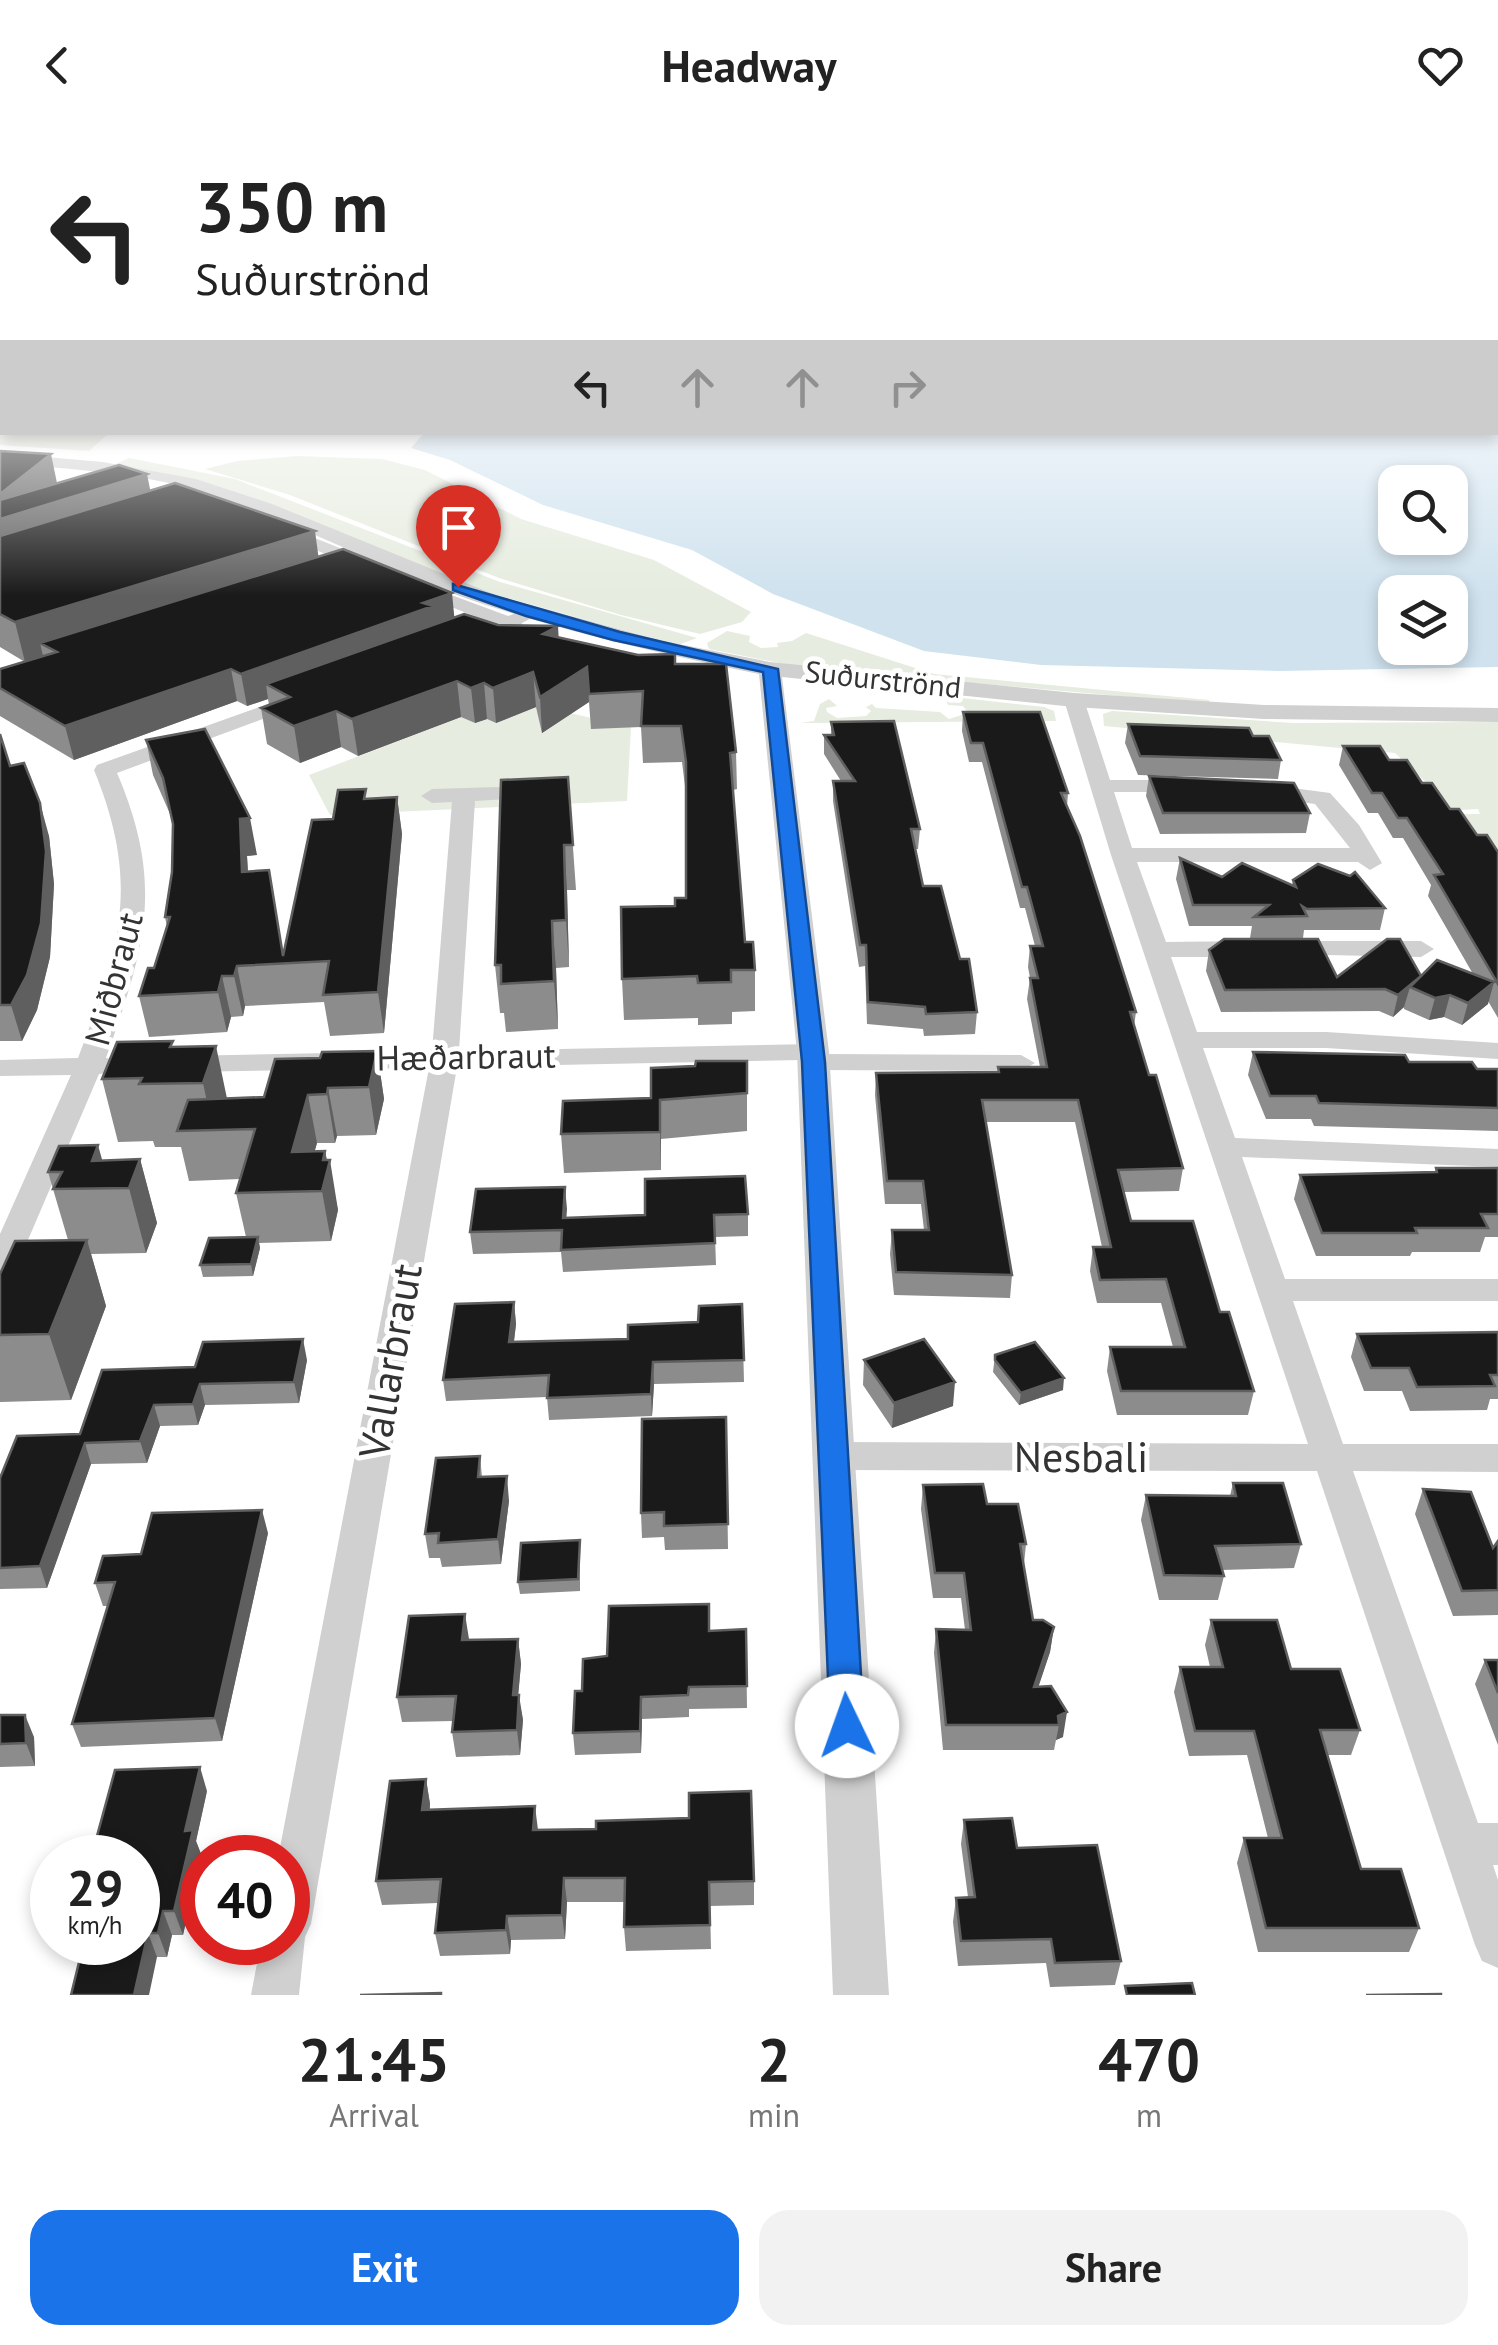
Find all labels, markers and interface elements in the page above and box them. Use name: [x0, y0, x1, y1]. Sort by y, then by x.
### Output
text: Headway: [661, 36, 837, 94]
icon: back: [30, 38, 85, 93]
icon: heart: [1413, 38, 1468, 93]
text: 350 m: [195, 161, 388, 251]
icon: left: [30, 170, 160, 300]
text: Suðurströnd: [195, 249, 430, 307]
icon: left: [565, 360, 620, 415]
icon: ahead: [670, 360, 725, 415]
icon: ahead: [775, 360, 830, 415]
icon: right: [880, 360, 935, 415]
map controls: [1378, 465, 1468, 665]
button: search: [1378, 465, 1468, 555]
pin: [416, 485, 501, 588]
icon: arrive: [431, 500, 486, 555]
button: layers: [1378, 575, 1468, 665]
street label: Suðurströnd: [803, 651, 963, 706]
street label: Miðbraut: [73, 907, 153, 1050]
street label: Hæðarbraut: [376, 1031, 556, 1081]
street label: Vallarbraut: [345, 1259, 434, 1464]
street label: Nesbali: [1014, 1429, 1148, 1484]
position arrow: [795, 1674, 899, 1778]
speed limit sign: 40: [180, 1835, 310, 1965]
text: 29: [67, 1855, 123, 1920]
text: km/h: [68, 1909, 122, 1941]
text: 21:45: [298, 2020, 450, 2098]
text: 2: [757, 2020, 791, 2098]
text: 470: [1098, 2020, 1200, 2098]
text: Arrival: [329, 2094, 419, 2136]
text: min: [748, 2094, 800, 2136]
text: m: [1136, 2094, 1162, 2136]
button: Exit: [30, 2210, 739, 2325]
button: Share: [759, 2210, 1468, 2325]

